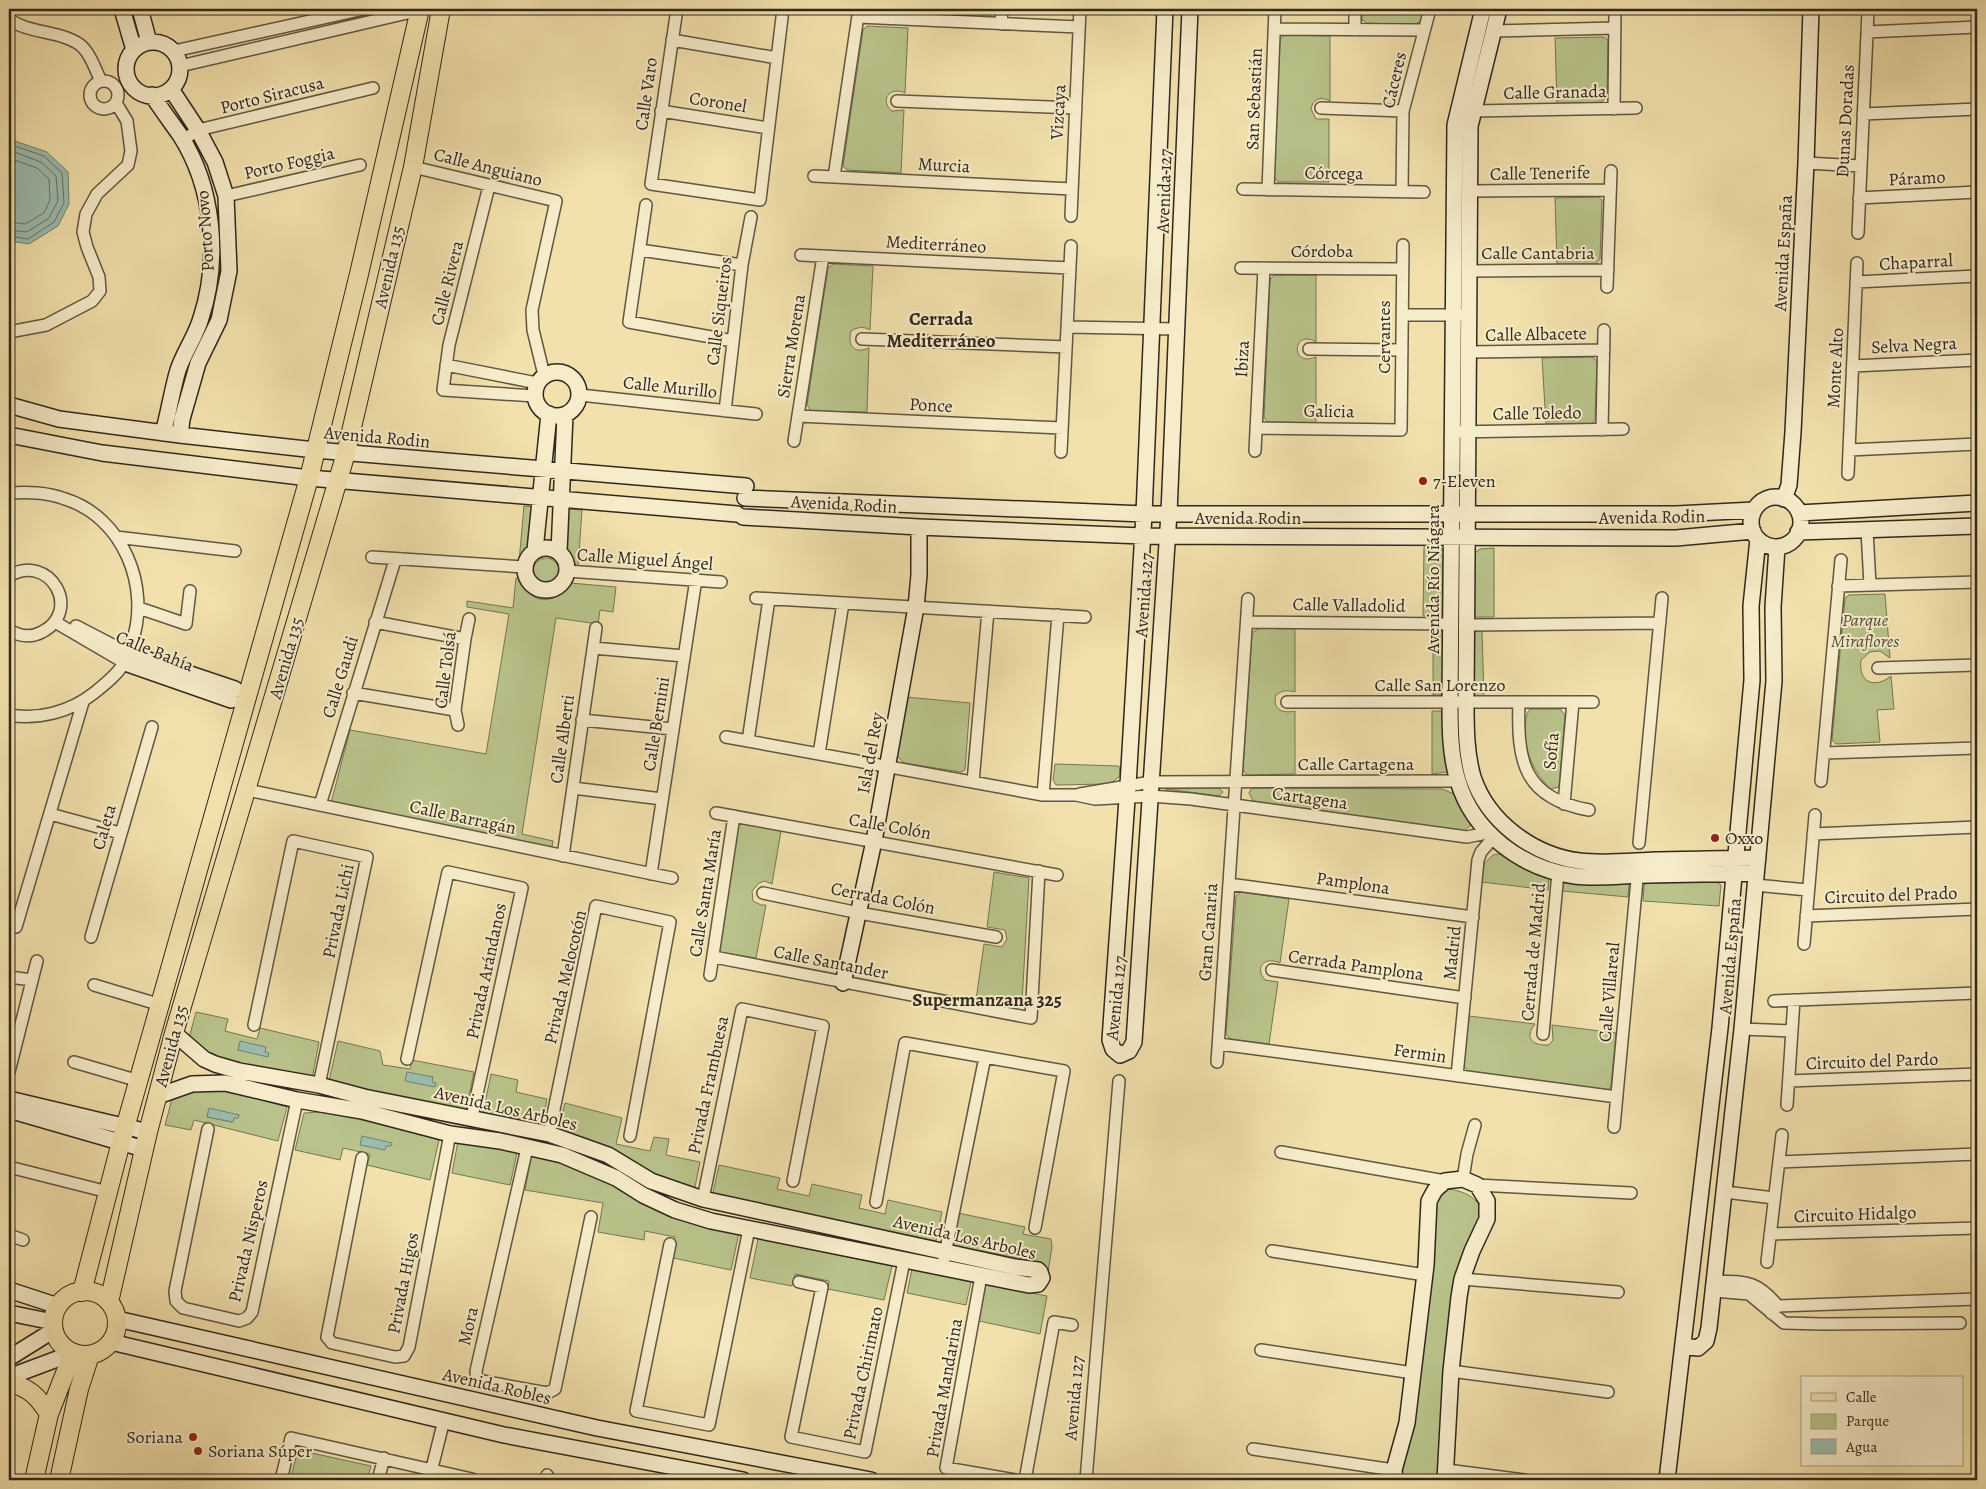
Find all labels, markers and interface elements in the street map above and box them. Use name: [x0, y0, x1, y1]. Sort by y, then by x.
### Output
street label: San Sebastián: [1240, 47, 1268, 151]
street label: Cáceres: [1376, 49, 1412, 111]
street label: Calle Varo: [629, 56, 663, 132]
street label: Dunas Doradas: [1830, 64, 1860, 178]
street label: Porto Siracusa: [218, 70, 327, 119]
street label: Calle Granada: [1503, 79, 1607, 105]
street label: Vizcaya: [1045, 83, 1071, 141]
street label: Coronel: [688, 86, 749, 118]
street label: Porto Foggia: [241, 141, 337, 185]
street label: Calle Anguiano: [431, 142, 545, 192]
street label: Avenida 127: [1150, 148, 1177, 235]
street label: Murcia: [917, 152, 971, 178]
street label: Córcega: [1304, 160, 1364, 186]
street label: Calle Tenerife: [1490, 160, 1590, 186]
street label: Páramo: [1888, 165, 1946, 191]
street label: Porto Novo: [190, 190, 220, 272]
street label: Avenida España: [1768, 193, 1798, 313]
street label: Avenida 135: [368, 223, 410, 312]
street label: Mediterráneo: [885, 229, 987, 259]
street label: Calle Rivera: [425, 237, 469, 328]
street label: Córdoba: [1291, 239, 1354, 263]
street label: Calle Cantabria: [1481, 241, 1595, 265]
street label: Chaparral: [1879, 248, 1954, 276]
street label: Calle Siqueiros: [700, 255, 738, 367]
street label: Sierra Morena: [771, 292, 811, 400]
street label: Cervantes: [1372, 300, 1396, 374]
district label: Cerrada Mediterráneo: [886, 306, 996, 354]
street label: Calle Albacete: [1485, 321, 1587, 347]
street label: Monte Alto: [1821, 327, 1849, 409]
street label: Selva Negra: [1870, 331, 1958, 359]
street label: Ibiza: [1229, 339, 1255, 378]
street label: Calle Murillo: [622, 370, 718, 404]
street label: Ponce: [909, 392, 953, 418]
street label: Galicia: [1303, 399, 1355, 423]
street label: Calle Toledo: [1492, 400, 1582, 426]
street label: Avenida Rodin: [322, 420, 431, 454]
place label: 7-Eleven: [1433, 469, 1496, 493]
marker: 7-Eleven: [1417, 475, 1429, 487]
street label: Avenida Rodin: [789, 489, 898, 519]
street label: Avenida Río Niágara: [1421, 504, 1445, 655]
street label: Avenida Rodin: [1598, 504, 1706, 530]
street label: Avenida Rodin: [1194, 506, 1301, 530]
street label: Calle Miguel Ángel: [576, 542, 715, 576]
street label: Avenida 127: [1129, 551, 1159, 639]
street label: Calle Valladolid: [1292, 592, 1406, 618]
park label: Parque Miraflores: [1831, 608, 1899, 653]
street label: Avenida 135: [263, 614, 309, 703]
street label: Calle Bahía: [112, 624, 198, 678]
street label: Calle Tolsá: [428, 629, 462, 710]
street label: Calle Gaudi: [316, 633, 364, 721]
street label: Calle San Lorenzo: [1374, 673, 1506, 697]
street label: Calle Bernini: [637, 675, 675, 773]
street label: Calle Alberti: [544, 693, 580, 785]
street label: Isla del Rey: [851, 710, 889, 795]
street label: Sofía: [1537, 731, 1565, 771]
street label: Calle Cartagena: [1298, 752, 1415, 776]
street label: Cartagena: [1271, 781, 1350, 815]
street label: Calle Barragán: [408, 794, 519, 840]
street label: Caleta: [86, 801, 122, 853]
street label: Calle Colón: [847, 807, 933, 845]
place label: Oxxo: [1725, 826, 1763, 850]
street label: Calle Santa María: [683, 827, 727, 959]
marker: Oxxo: [1709, 832, 1721, 844]
street label: Privada Lichi: [316, 862, 360, 960]
street label: Pamplona: [1315, 866, 1392, 900]
street label: Cerrada Colón: [829, 876, 937, 920]
street label: Gran Canaria: [1193, 881, 1223, 982]
street label: Circuito del Prado: [1824, 881, 1958, 909]
street label: Cerrada de Madrid: [1515, 882, 1551, 1022]
street label: Avenida España: [1713, 896, 1747, 1016]
street label: Privada Arándanos: [460, 901, 512, 1041]
street label: Privada Melocotón: [538, 908, 592, 1046]
street label: Madrid: [1437, 924, 1467, 981]
street label: Calle Santander: [772, 939, 890, 985]
street label: Calle Villareal: [1593, 940, 1625, 1043]
street label: Cerrada Pamplona: [1287, 944, 1426, 986]
street label: Avenida 127: [1100, 954, 1132, 1042]
district label: Supermanzana 325: [912, 987, 1062, 1013]
street label: Avenida 135: [148, 1002, 193, 1091]
street label: Privada Frambuesa: [682, 1013, 735, 1156]
street label: Fermin: [1392, 1037, 1448, 1069]
street label: Circuito del Pardo: [1805, 1047, 1939, 1075]
street label: Avenida Los Arboles: [431, 1080, 580, 1136]
street label: Privada Nisperos: [222, 1177, 274, 1305]
street label: Circuito Hidalgo: [1793, 1200, 1917, 1228]
street label: Avenida Los Arboles: [890, 1209, 1039, 1265]
street label: Privada Higos: [381, 1230, 425, 1336]
street label: Mora: [452, 1304, 484, 1348]
street label: Privada Chirimato: [837, 1304, 889, 1442]
street label: Privada Mandarina: [920, 1316, 968, 1460]
street label: Avenida 127: [1058, 1354, 1090, 1442]
street label: Avenida Robles: [439, 1362, 554, 1410]
legend: [1801, 1376, 1964, 1466]
text: Calle: [1846, 1387, 1877, 1407]
text: Parque: [1846, 1411, 1889, 1431]
place label: Soriana: [126, 1425, 184, 1449]
marker: Soriana: [187, 1431, 199, 1443]
text: Agua: [1845, 1437, 1877, 1457]
place label: Soriana Súper: [208, 1439, 312, 1463]
marker: Soriana Súper: [192, 1445, 204, 1457]

